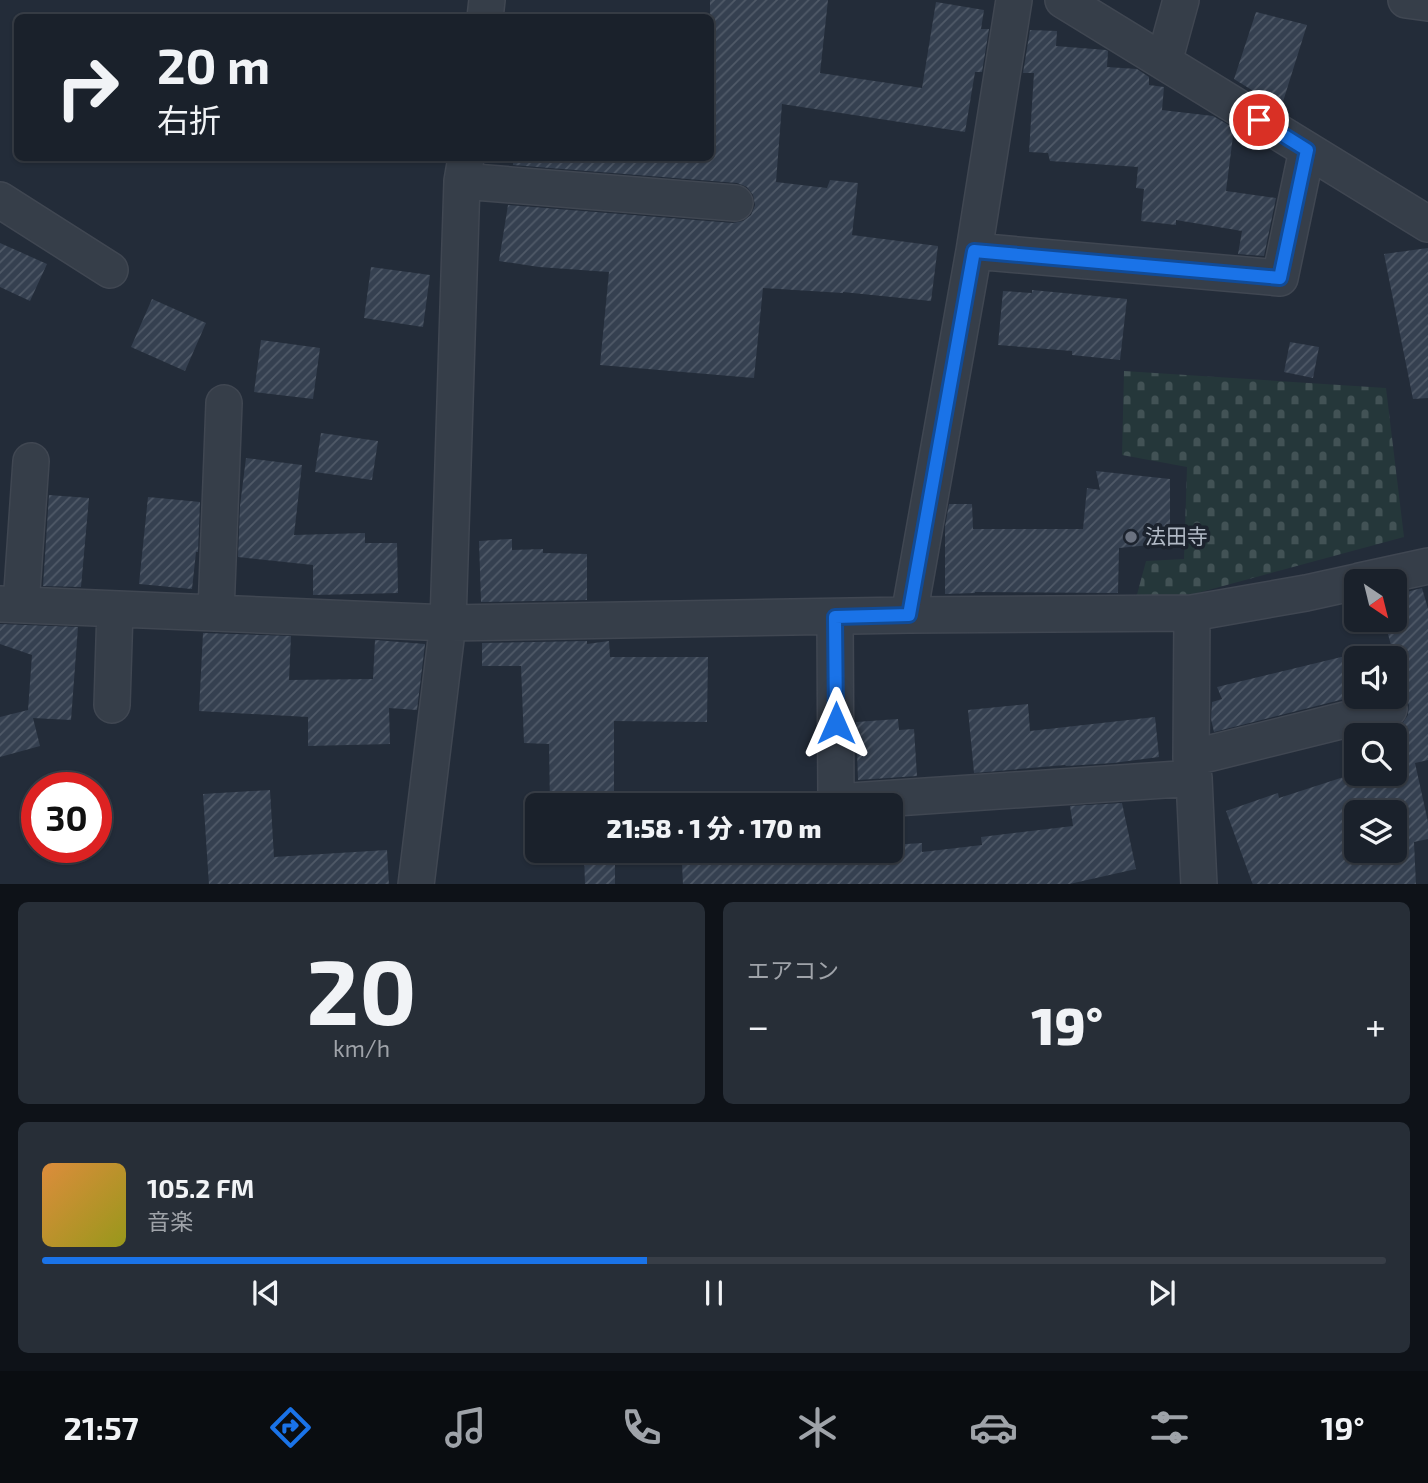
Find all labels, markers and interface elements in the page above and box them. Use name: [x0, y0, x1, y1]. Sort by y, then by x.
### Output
text: 20 m: [157, 35, 270, 94]
icon: right: [42, 42, 133, 133]
pin: [1229, 90, 1289, 150]
text: 右折: [157, 100, 221, 138]
icon: arrive: [1240, 101, 1278, 139]
place label: 法田寺: [1145, 523, 1208, 548]
marker: 法田寺: [1123, 529, 1139, 545]
north arrow: [1344, 569, 1407, 632]
map controls: [1344, 569, 1407, 863]
button: sound: [1344, 646, 1407, 709]
position arrow: [799, 686, 873, 760]
button: search: [1344, 723, 1407, 786]
speed limit sign: 30: [21, 772, 112, 863]
button: layers: [1344, 800, 1407, 863]
text: 21:58 · 1 分 · 170 m: [607, 812, 821, 843]
text: 20: [306, 934, 417, 1043]
text: エアコン: [747, 956, 839, 984]
text: 19°: [1031, 993, 1103, 1055]
text: −: [747, 1002, 769, 1048]
text: +: [1365, 1002, 1386, 1048]
text: km/h: [333, 1034, 390, 1062]
text: 105.2 FM: [147, 1172, 254, 1203]
text: 音楽: [147, 1207, 193, 1235]
icon: previous: [247, 1274, 285, 1312]
icon: pause: [695, 1274, 733, 1312]
icon: next: [1143, 1274, 1181, 1312]
icon: directions: [266, 1403, 315, 1452]
icon: music: [441, 1403, 490, 1452]
icon: phone: [617, 1403, 666, 1452]
icon: climate: [793, 1403, 842, 1452]
icon: car: [969, 1403, 1018, 1452]
icon: filters: [1145, 1403, 1194, 1452]
text: 21:57: [63, 1408, 139, 1446]
text: 19°: [1321, 1408, 1364, 1446]

